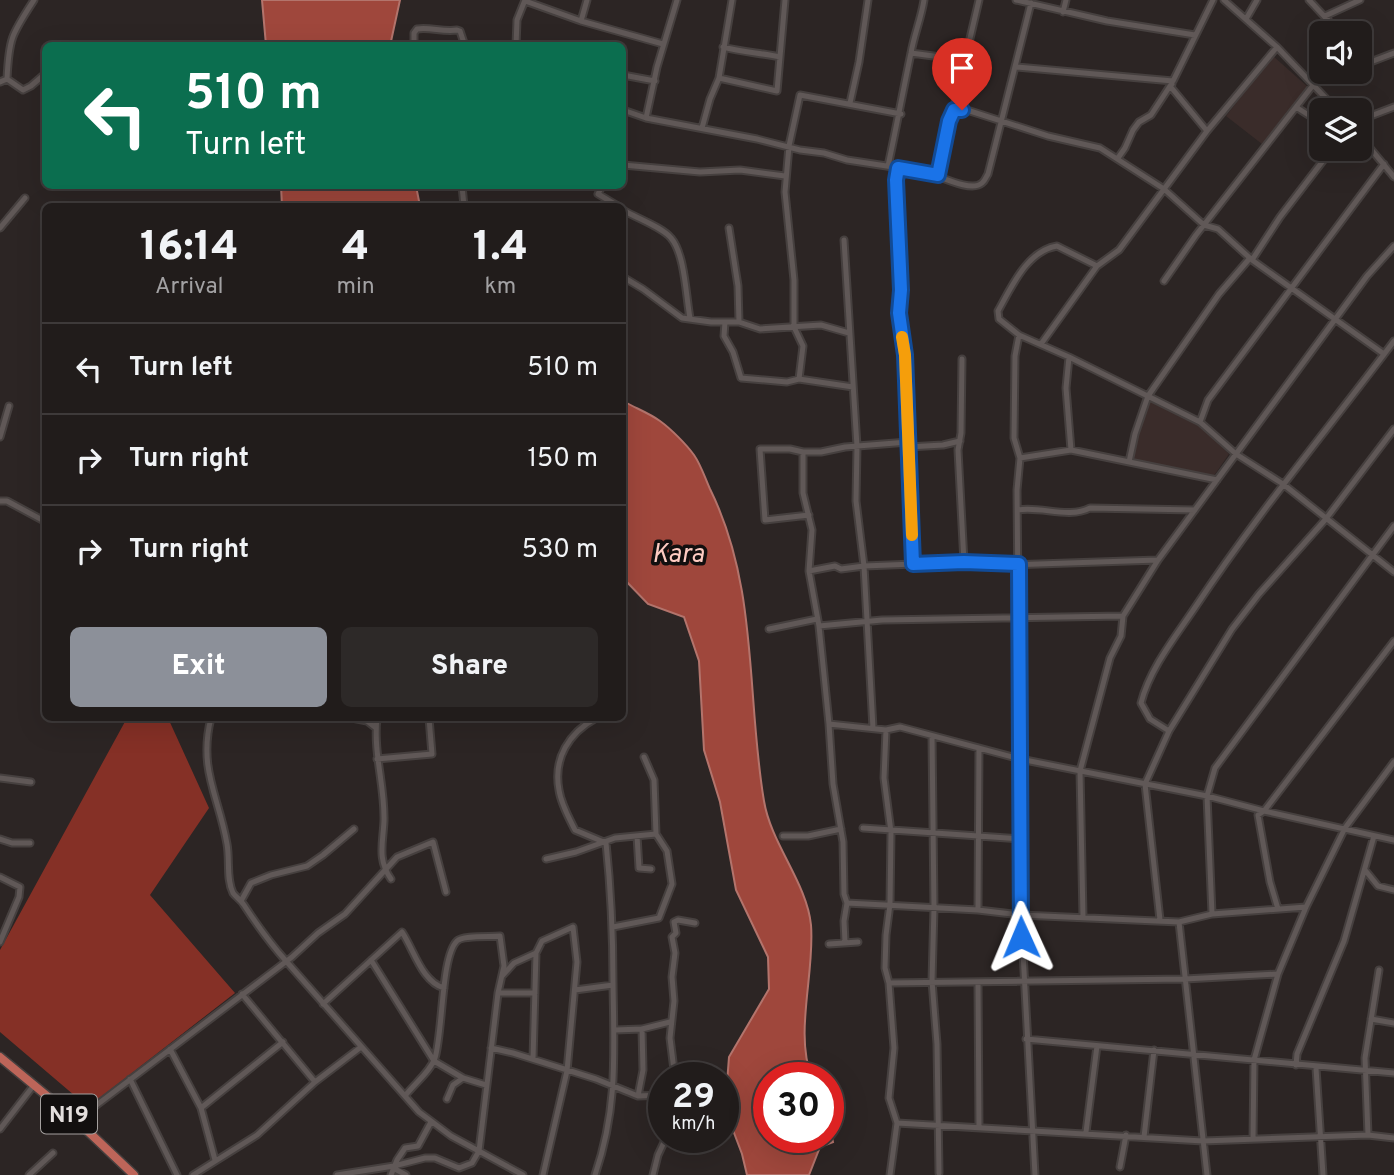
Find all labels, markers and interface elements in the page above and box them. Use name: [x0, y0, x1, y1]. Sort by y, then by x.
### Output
map controls: [1309, 21, 1372, 161]
button: sound: [1309, 21, 1372, 84]
pin: [932, 38, 992, 110]
icon: arrive: [943, 49, 981, 87]
text: 510 m: [185, 65, 322, 127]
icon: left: [70, 70, 161, 161]
button: layers: [1309, 98, 1372, 161]
text: Turn left: [185, 126, 306, 166]
text: 16:14: [140, 222, 238, 275]
text: 4: [342, 222, 369, 275]
text: 1.4: [473, 222, 528, 275]
text: Arrival: [155, 273, 224, 302]
text: min: [336, 273, 375, 302]
text: km: [484, 273, 516, 302]
icon: left: [70, 350, 108, 388]
text: Turn left: [129, 352, 233, 385]
text: 510 m: [527, 352, 598, 385]
icon: right: [70, 441, 108, 479]
text: Turn right: [129, 443, 249, 476]
text: 150 m: [527, 443, 598, 476]
icon: right: [70, 532, 108, 570]
text: Turn right: [129, 534, 249, 567]
text: 530 m: [522, 534, 598, 567]
water label: Kara: [652, 539, 705, 572]
button: Exit: [70, 627, 327, 707]
button: Share: [341, 627, 598, 707]
position arrow: [984, 900, 1058, 974]
speed limit sign: 30: [753, 1062, 844, 1153]
text: 29: [672, 1076, 715, 1120]
road number: N19: [41, 1094, 97, 1134]
text: km/h: [672, 1113, 715, 1136]

